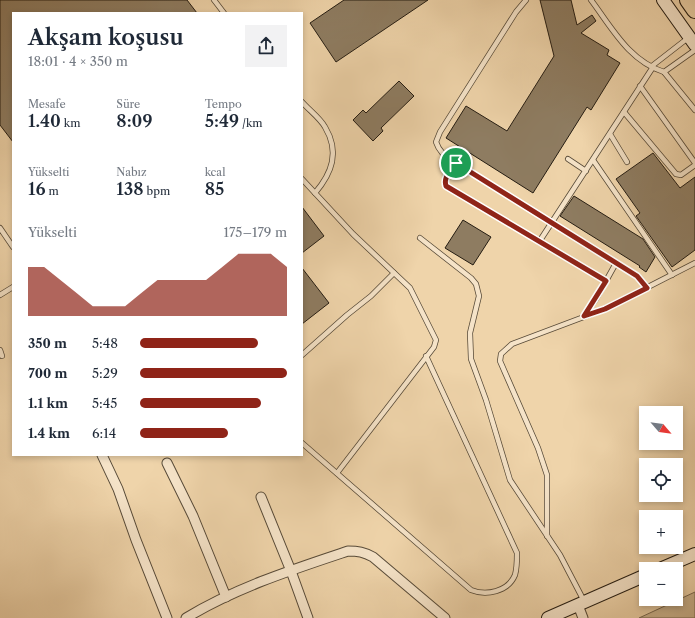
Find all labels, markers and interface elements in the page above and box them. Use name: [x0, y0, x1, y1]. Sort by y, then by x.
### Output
text: Akşam koşusu: [28, 24, 184, 51]
button: share: [245, 25, 287, 67]
text: 18:01 · 4 × 350 m: [28, 53, 128, 69]
text: Mesafe: [28, 97, 66, 111]
text: Süre: [116, 97, 140, 111]
text: Tempo: [205, 97, 242, 111]
text: 1.40: [28, 111, 61, 131]
text: 8:09: [116, 111, 153, 131]
text: 5:49: [205, 111, 239, 131]
text: km: [61, 116, 80, 130]
text: /km: [239, 116, 263, 130]
pin: [439, 146, 473, 180]
icon: arrive: [445, 152, 467, 174]
text: Yükselti: [28, 165, 69, 179]
text: Nabız: [116, 165, 147, 179]
text: kcal: [205, 165, 225, 179]
text: 16: [28, 179, 46, 199]
text: 138: [116, 179, 144, 199]
text: 85: [205, 179, 224, 199]
text: m: [46, 184, 59, 198]
text: bpm: [144, 184, 170, 198]
text: Yükselti: [28, 224, 77, 240]
text: 175–179 m: [223, 224, 287, 240]
text: 350 m: [28, 335, 67, 351]
text: 5:48: [92, 335, 118, 351]
text: 700 m: [28, 365, 68, 381]
text: 5:29: [92, 365, 118, 381]
text: 1.1 km: [28, 395, 68, 411]
text: 5:45: [92, 395, 117, 411]
north arrow: [639, 406, 683, 450]
map controls: [639, 406, 683, 606]
text: 1.4 km: [28, 425, 70, 441]
text: 6:14: [92, 425, 116, 441]
button: locate: [639, 458, 683, 502]
button: +: [639, 510, 683, 554]
button: −: [639, 562, 683, 606]

